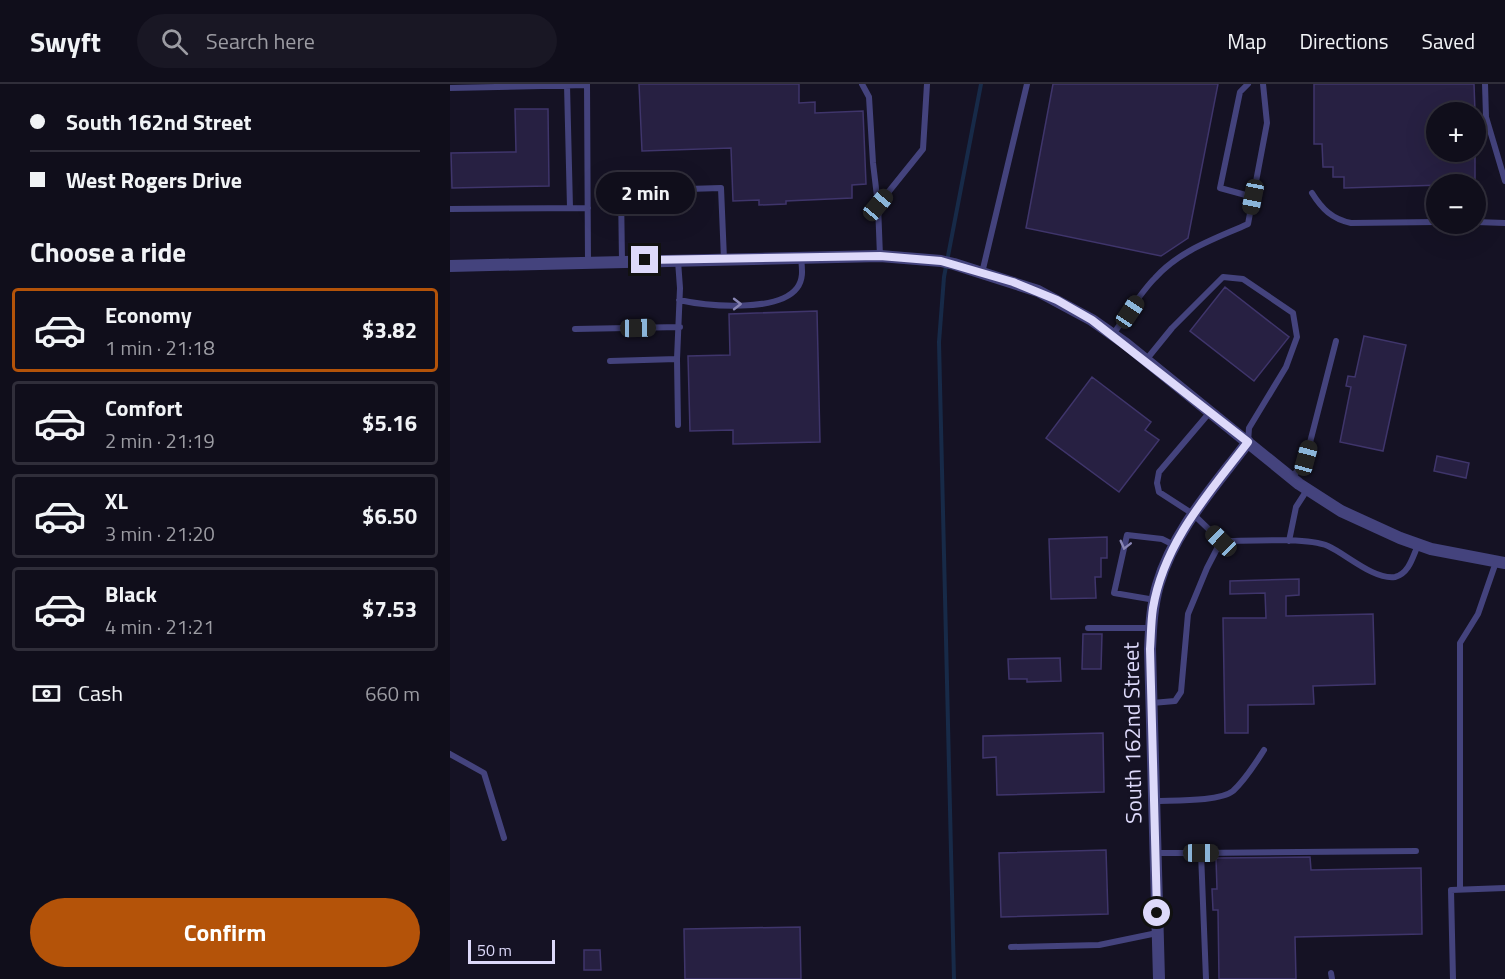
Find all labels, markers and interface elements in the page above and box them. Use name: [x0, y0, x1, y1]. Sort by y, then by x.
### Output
search box: [137, 14, 557, 68]
text: Swyft: [30, 20, 101, 63]
text: Search here: [206, 24, 315, 58]
icon: search: [158, 25, 191, 58]
text: Map: [1227, 25, 1267, 57]
text: Directions: [1300, 25, 1389, 57]
text: Saved: [1422, 25, 1475, 57]
map controls: [1426, 102, 1486, 234]
button: +: [1426, 102, 1486, 162]
text: South 162nd Street: [66, 105, 251, 139]
text: West Rogers Drive: [66, 163, 242, 197]
callout: 2 min: [596, 173, 694, 215]
button: −: [1426, 174, 1486, 234]
text: 2 min: [621, 177, 670, 208]
car: [1241, 178, 1265, 216]
car: [860, 185, 896, 225]
text: Choose a ride: [30, 231, 186, 272]
route end: [631, 246, 658, 273]
car: [1112, 292, 1148, 332]
text: Economy: [105, 298, 192, 332]
one-way arrow: [732, 298, 741, 310]
icon: car: [33, 303, 87, 357]
text: $3.82: [362, 313, 417, 347]
car: [620, 319, 656, 337]
text: 1 min · 21:18: [105, 332, 215, 363]
text: Comfort: [105, 391, 183, 425]
icon: car: [33, 396, 87, 450]
text: $5.16: [362, 406, 417, 440]
text: 2 min · 21:19: [105, 425, 215, 456]
car: [1293, 438, 1319, 478]
text: XL: [105, 484, 128, 518]
icon: car: [33, 489, 87, 543]
text: $6.50: [362, 499, 417, 533]
text: 3 min · 21:20: [105, 518, 215, 549]
car: [1202, 522, 1240, 560]
one-way arrow: [1120, 540, 1133, 550]
text: Black: [105, 577, 157, 611]
icon: car: [33, 582, 87, 636]
text: $7.53: [362, 592, 417, 626]
text: 4 min · 21:21: [105, 611, 215, 642]
street label: South 162nd Street: [1113, 642, 1151, 824]
text: Cash: [78, 676, 123, 710]
icon: cash: [30, 677, 63, 710]
text: 660 m: [365, 678, 420, 709]
car: [1183, 844, 1219, 862]
button: Confirm: [30, 898, 420, 967]
route start: [1143, 899, 1170, 926]
scale bar: [468, 937, 555, 964]
text: 50 m: [477, 938, 512, 962]

